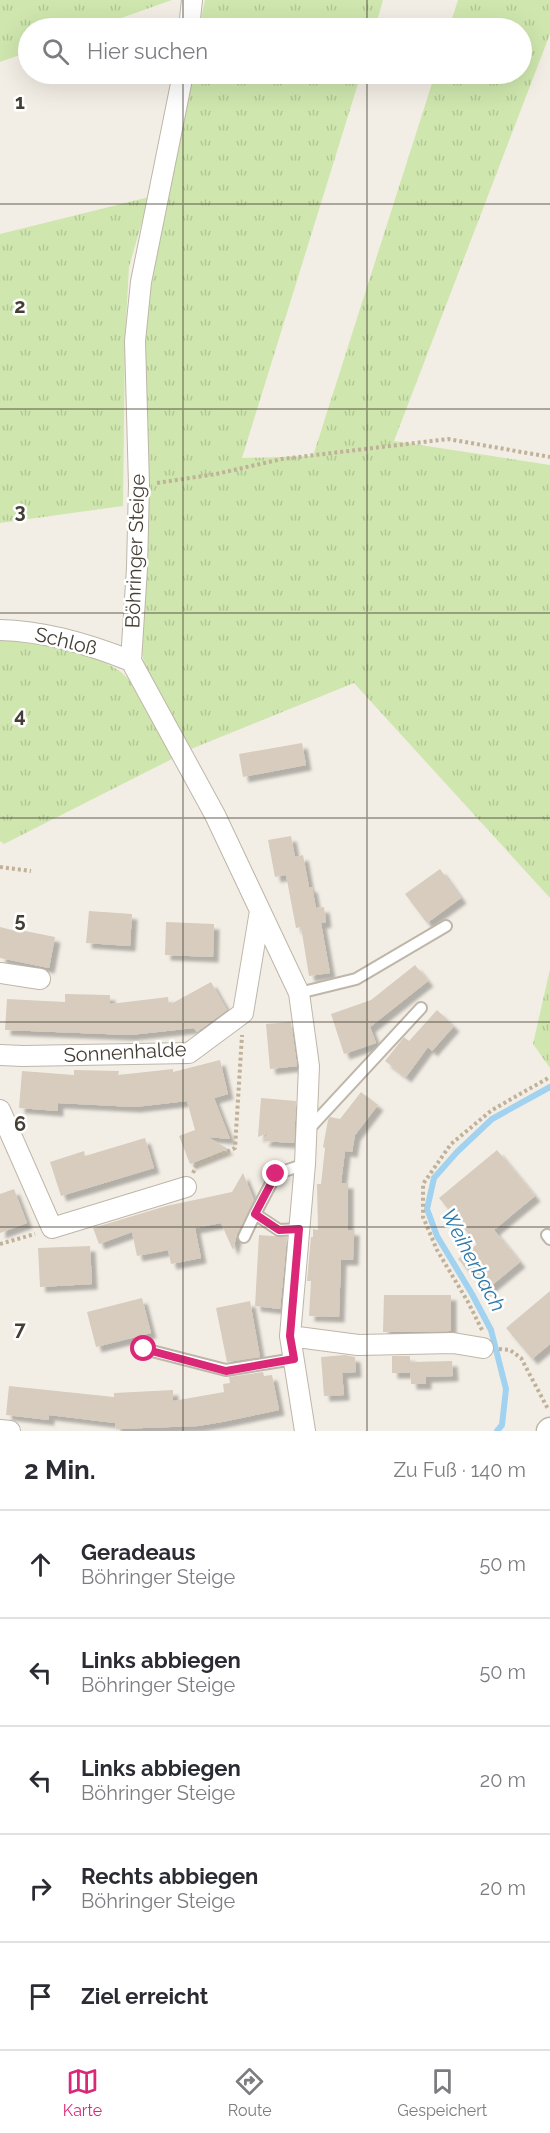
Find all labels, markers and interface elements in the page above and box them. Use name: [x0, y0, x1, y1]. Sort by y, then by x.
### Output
search box: [18, 18, 532, 84]
icon: search: [39, 35, 72, 68]
text: Hier suchen: [87, 38, 208, 64]
text: 1: [15, 90, 25, 114]
text: 2: [14, 294, 26, 318]
street label: Böhringer Steige: [120, 473, 150, 629]
text: 3: [14, 499, 26, 523]
street label: Schloß: [32, 622, 100, 660]
text: 4: [14, 703, 26, 727]
text: 5: [14, 908, 26, 932]
street label: Sonnenhalde: [63, 1037, 187, 1067]
text: 6: [14, 1112, 26, 1136]
route end: [262, 1160, 288, 1186]
water label: Weiherbach: [436, 1204, 511, 1316]
text: 7: [14, 1317, 26, 1341]
route start: [130, 1335, 156, 1361]
text: 2 Min.: [24, 1455, 96, 1485]
text: Zu Fuß · 140 m: [394, 1458, 526, 1482]
text: Geradeaus: [81, 1539, 196, 1565]
icon: ahead: [24, 1548, 57, 1581]
text: 50 m: [479, 1552, 526, 1576]
text: Böhringer Steige: [81, 1565, 235, 1589]
text: Links abbiegen: [81, 1647, 241, 1673]
icon: left: [24, 1656, 57, 1689]
text: 50 m: [479, 1660, 526, 1684]
text: Böhringer Steige: [81, 1673, 235, 1697]
text: Links abbiegen: [81, 1755, 241, 1781]
icon: left: [24, 1764, 57, 1797]
text: 20 m: [480, 1768, 526, 1792]
text: Böhringer Steige: [81, 1781, 235, 1805]
text: Rechts abbiegen: [81, 1863, 258, 1889]
icon: right: [24, 1872, 57, 1905]
text: 20 m: [480, 1876, 526, 1900]
text: Böhringer Steige: [81, 1889, 235, 1913]
icon: arrive: [24, 1980, 57, 2013]
text: Ziel erreicht: [81, 1983, 208, 2009]
tab: Karte: [63, 2065, 102, 2120]
tab: Route: [228, 2065, 272, 2120]
tab: Gespeichert: [397, 2065, 487, 2120]

